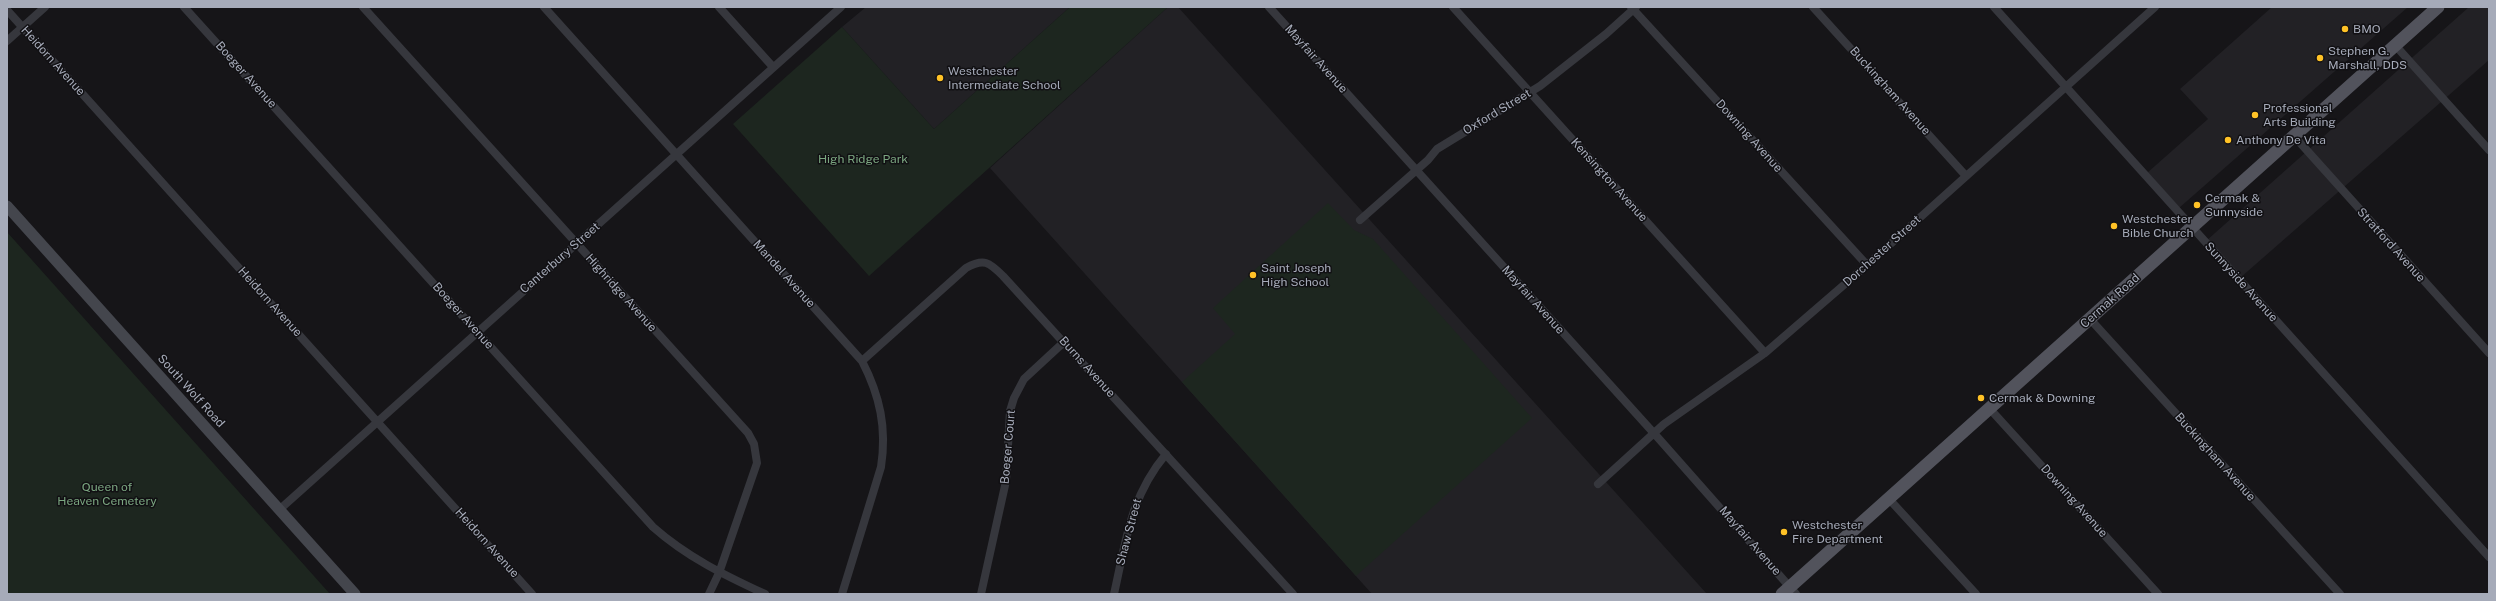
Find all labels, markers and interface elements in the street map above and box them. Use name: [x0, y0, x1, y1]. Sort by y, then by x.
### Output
street label: Mayfair Avenue: [1282, 22, 1350, 96]
place label: BMO: [2353, 22, 2381, 36]
street label: Heidorn Avenue: [18, 23, 88, 99]
marker: BMO: [2340, 24, 2350, 34]
street label: Boeger Avenue: [212, 39, 280, 111]
street label: Buckingham Avenue: [1847, 44, 1933, 138]
place label: Stephen G. Marshall, DDS: [2328, 44, 2407, 72]
marker: Stephen G. Marshall, DDS: [2315, 53, 2325, 63]
place label: Westchester Intermediate School: [948, 64, 1061, 92]
marker: Westchester Intermediate School: [935, 73, 945, 83]
street label: Oxford Street: [1460, 86, 1534, 138]
street label: Downing Avenue: [1713, 97, 1785, 175]
place label: Professional Arts Building: [2263, 101, 2336, 129]
marker: Professional Arts Building: [2250, 110, 2260, 120]
place label: Anthony De Vita: [2236, 133, 2326, 147]
street label: Kensington Avenue: [1568, 135, 1650, 225]
marker: Anthony De Vita: [2223, 135, 2233, 145]
park label: High Ridge Park: [818, 152, 908, 166]
place label: Cermak & Sunnyside: [2205, 191, 2263, 219]
marker: Cermak & Sunnyside: [2192, 200, 2202, 210]
street label: Stratford Avenue: [2354, 205, 2428, 285]
street label: Dorchester Street: [1840, 212, 1924, 290]
place label: Westchester Bible Church: [2122, 212, 2193, 240]
street label: Canterbury Street: [517, 219, 603, 297]
marker: Westchester Bible Church: [2109, 221, 2119, 231]
street label: Mandel Avenue: [750, 237, 818, 311]
street label: Sunnyside Avenue: [2201, 239, 2281, 325]
street label: Highridge Avenue: [582, 251, 660, 335]
place label: Saint Joseph High School: [1261, 261, 1331, 289]
street label: Mayfair Avenue: [1499, 263, 1567, 337]
street label: Heidorn Avenue: [235, 264, 305, 340]
marker: Saint Joseph High School: [1248, 270, 1258, 280]
street label: Cermak Road: [2077, 271, 2143, 331]
street label: Boeger Avenue: [429, 280, 497, 352]
street label: Burns Avenue: [1056, 334, 1118, 400]
street label: South Wolf Road: [154, 351, 228, 431]
place label: Cermak & Downing: [1989, 391, 2096, 405]
marker: Cermak & Downing: [1976, 393, 1986, 403]
street label: Boeger Court: [998, 409, 1018, 485]
street label: Buckingham Avenue: [2172, 410, 2258, 504]
street label: Downing Avenue: [2038, 462, 2110, 540]
park label: Queen of Heaven Cemetery: [57, 480, 157, 508]
street label: Shaw Street: [1113, 497, 1145, 567]
street label: Mayfair Avenue: [1716, 504, 1784, 578]
street label: Heidorn Avenue: [452, 505, 522, 581]
place label: Westchester Fire Department: [1792, 518, 1883, 546]
marker: Westchester Fire Department: [1779, 527, 1789, 537]

